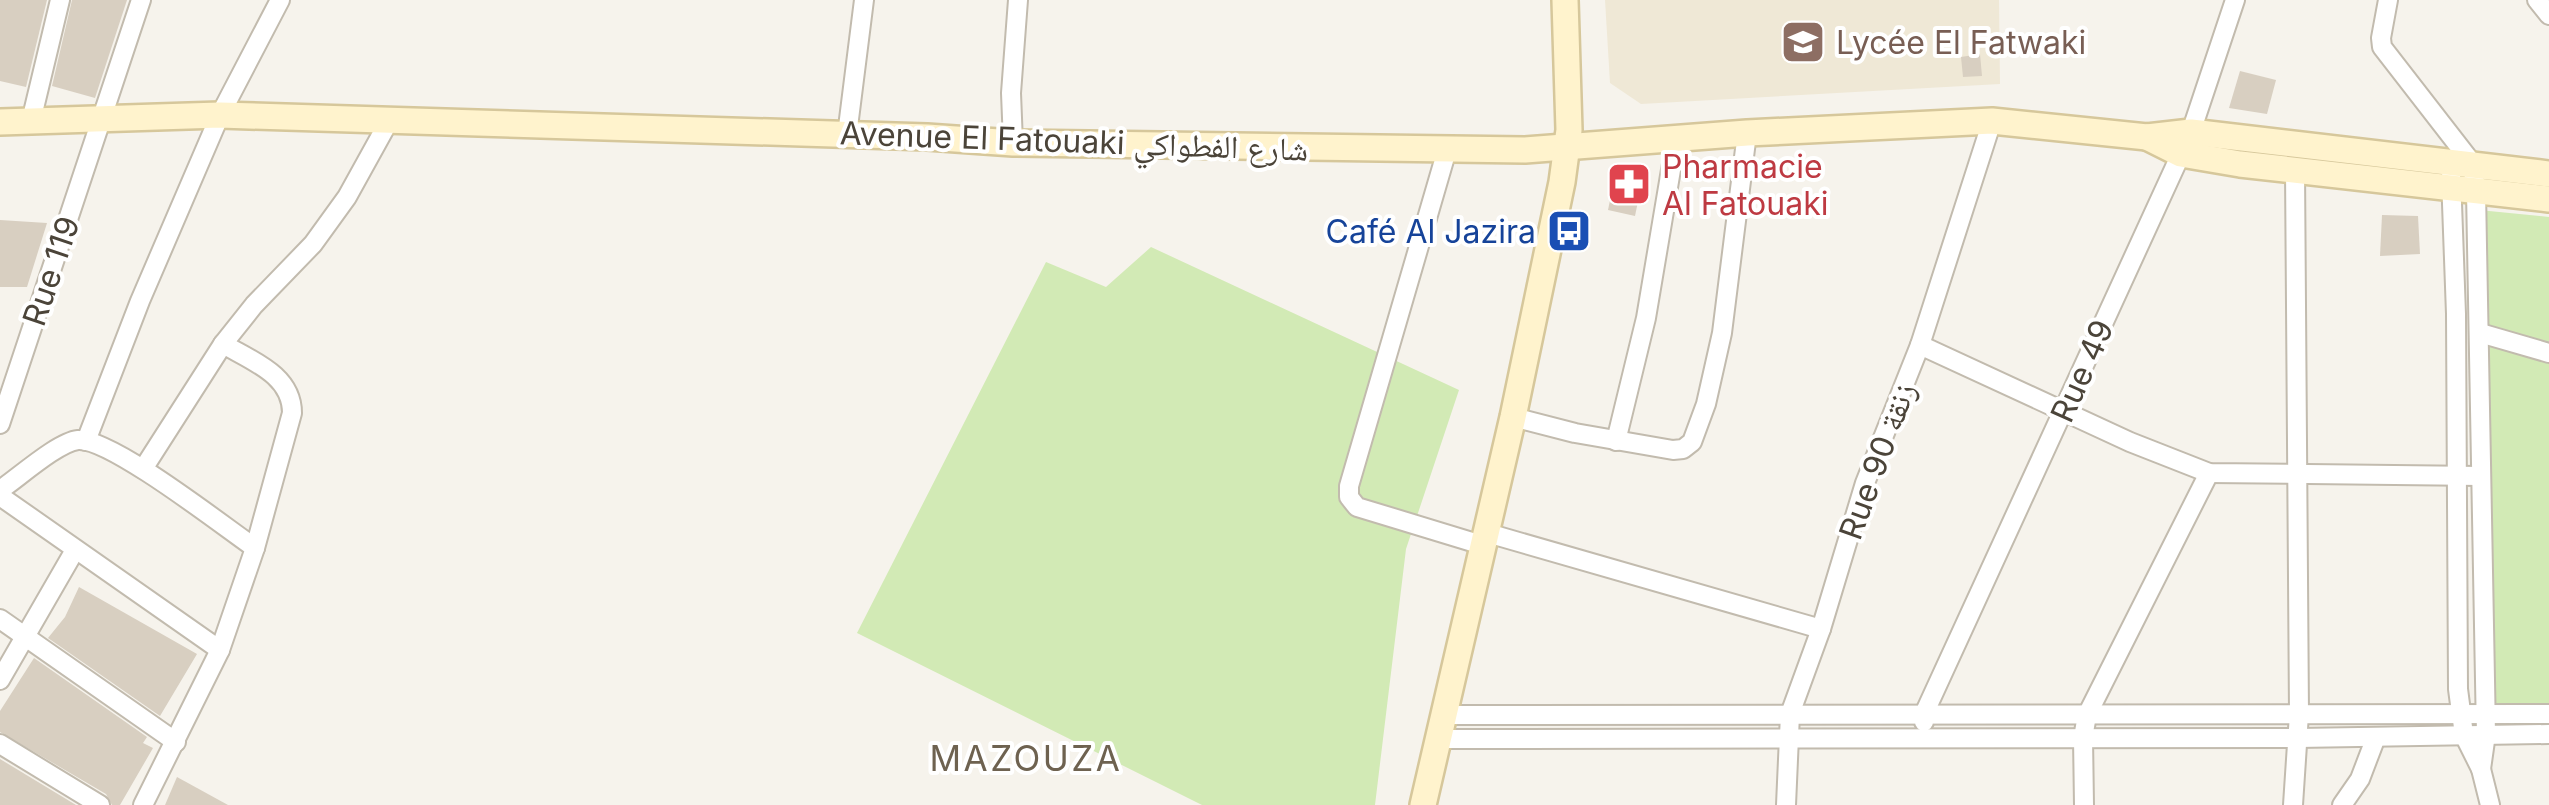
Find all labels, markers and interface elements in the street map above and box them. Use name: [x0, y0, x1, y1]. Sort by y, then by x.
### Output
school or university icon: Lycée El Fatwaki: [1780, 19, 1826, 65]
place label: Lycée El Fatwaki: [1836, 23, 2086, 62]
street label: Avenue El Fatouaki شارع الفطواكي: [839, 113, 1309, 175]
place label: Pharmacie Al Fatouaki: [1662, 147, 1828, 223]
pharmacy icon: Pharmacie Al Fatouaki: [1606, 161, 1652, 207]
bus stop icon: Café Al Jazira: [1546, 208, 1592, 254]
street label: Rue 119: [14, 211, 88, 331]
place label: Café Al Jazira: [1326, 212, 1536, 251]
street label: Rue 49: [2042, 314, 2122, 428]
street label: Rue 90 زنقة: [1831, 377, 1923, 545]
district label: MAZOUZA: [929, 737, 1123, 779]

